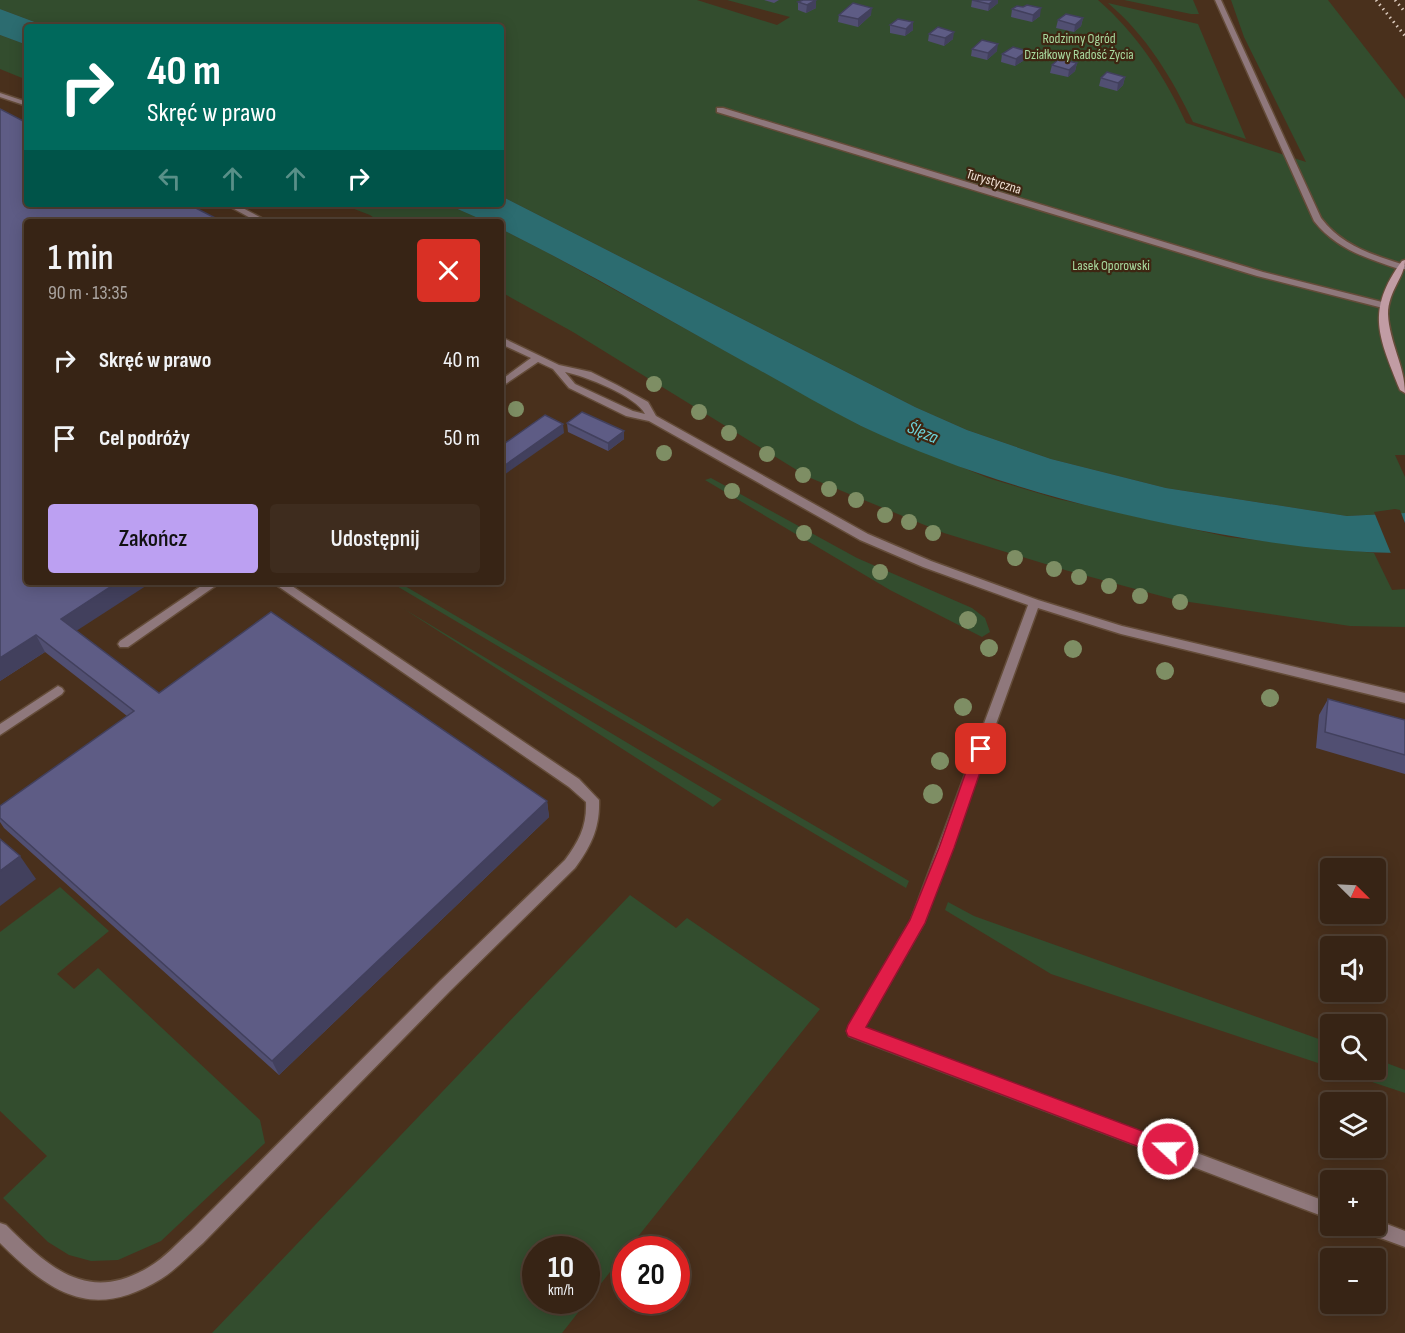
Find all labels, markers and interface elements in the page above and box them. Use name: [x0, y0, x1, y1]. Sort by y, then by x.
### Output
park label: Rodzinny Ogród Działkowy Radość Życia: [1024, 30, 1134, 63]
text: 40 m: [147, 46, 221, 97]
icon: right: [48, 48, 126, 126]
text: Skręć w prawo: [147, 97, 277, 129]
icon: left: [153, 162, 186, 195]
icon: ahead: [216, 162, 249, 195]
icon: ahead: [279, 162, 312, 195]
icon: right: [342, 162, 375, 195]
street label: Turystyczna: [964, 165, 1023, 198]
text: 1 min: [48, 237, 113, 280]
button: close: [417, 239, 480, 302]
park label: Lasek Oporowski: [1072, 257, 1150, 274]
text: 90 m · 13:35: [48, 281, 128, 305]
icon: right: [48, 344, 81, 377]
text: Skręć w prawo: [99, 347, 211, 374]
text: 40 m: [443, 347, 480, 374]
water label: Ślęza: [904, 417, 942, 449]
icon: arrive: [48, 422, 81, 455]
text: Cel podróży: [99, 425, 190, 452]
text: 50 m: [444, 425, 480, 452]
button: Zakończ: [48, 504, 258, 573]
button: Udostępnij: [270, 504, 480, 573]
pin: [955, 723, 1006, 774]
icon: arrive: [964, 732, 997, 765]
north arrow: [1320, 858, 1386, 924]
map controls: [1320, 858, 1386, 1314]
button: sound: [1320, 936, 1386, 1002]
button: search: [1320, 1014, 1386, 1080]
button: layers: [1320, 1092, 1386, 1158]
position arrow: [1136, 1117, 1200, 1181]
button: +: [1320, 1170, 1386, 1236]
speed limit sign: 20: [612, 1236, 690, 1314]
button: −: [1320, 1248, 1386, 1314]
text: 10: [548, 1250, 574, 1286]
text: km/h: [548, 1281, 574, 1300]

